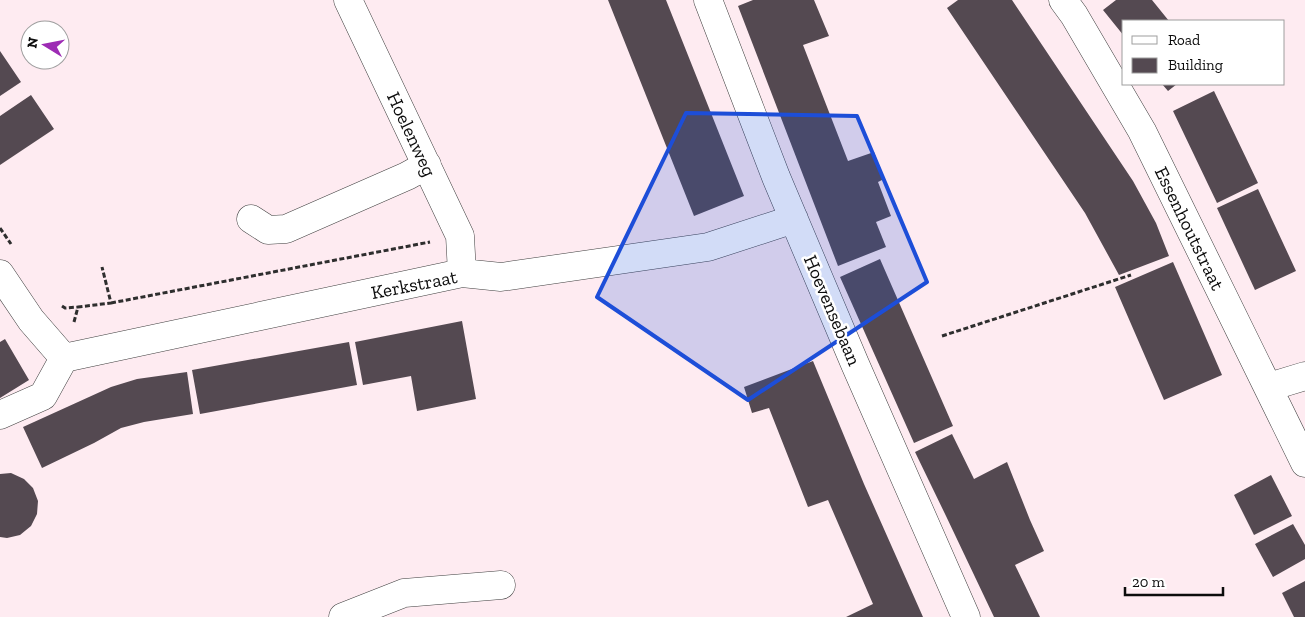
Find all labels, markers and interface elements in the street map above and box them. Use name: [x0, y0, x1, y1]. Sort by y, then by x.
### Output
north arrow: [20, 20, 70, 70]
legend: [1122, 20, 1285, 85]
text: Road: [1168, 31, 1201, 49]
text: N: [23, 36, 42, 50]
text: Building: [1168, 56, 1223, 74]
street label: Hoelenweg: [382, 88, 441, 181]
street label: Essenhoutstraat: [1150, 163, 1229, 294]
street label: Hoevensebaan: [799, 251, 866, 369]
street label: Kerkstraat: [369, 265, 459, 304]
scale bar: [1125, 564, 1222, 596]
text: 20 m: [1132, 573, 1165, 591]

